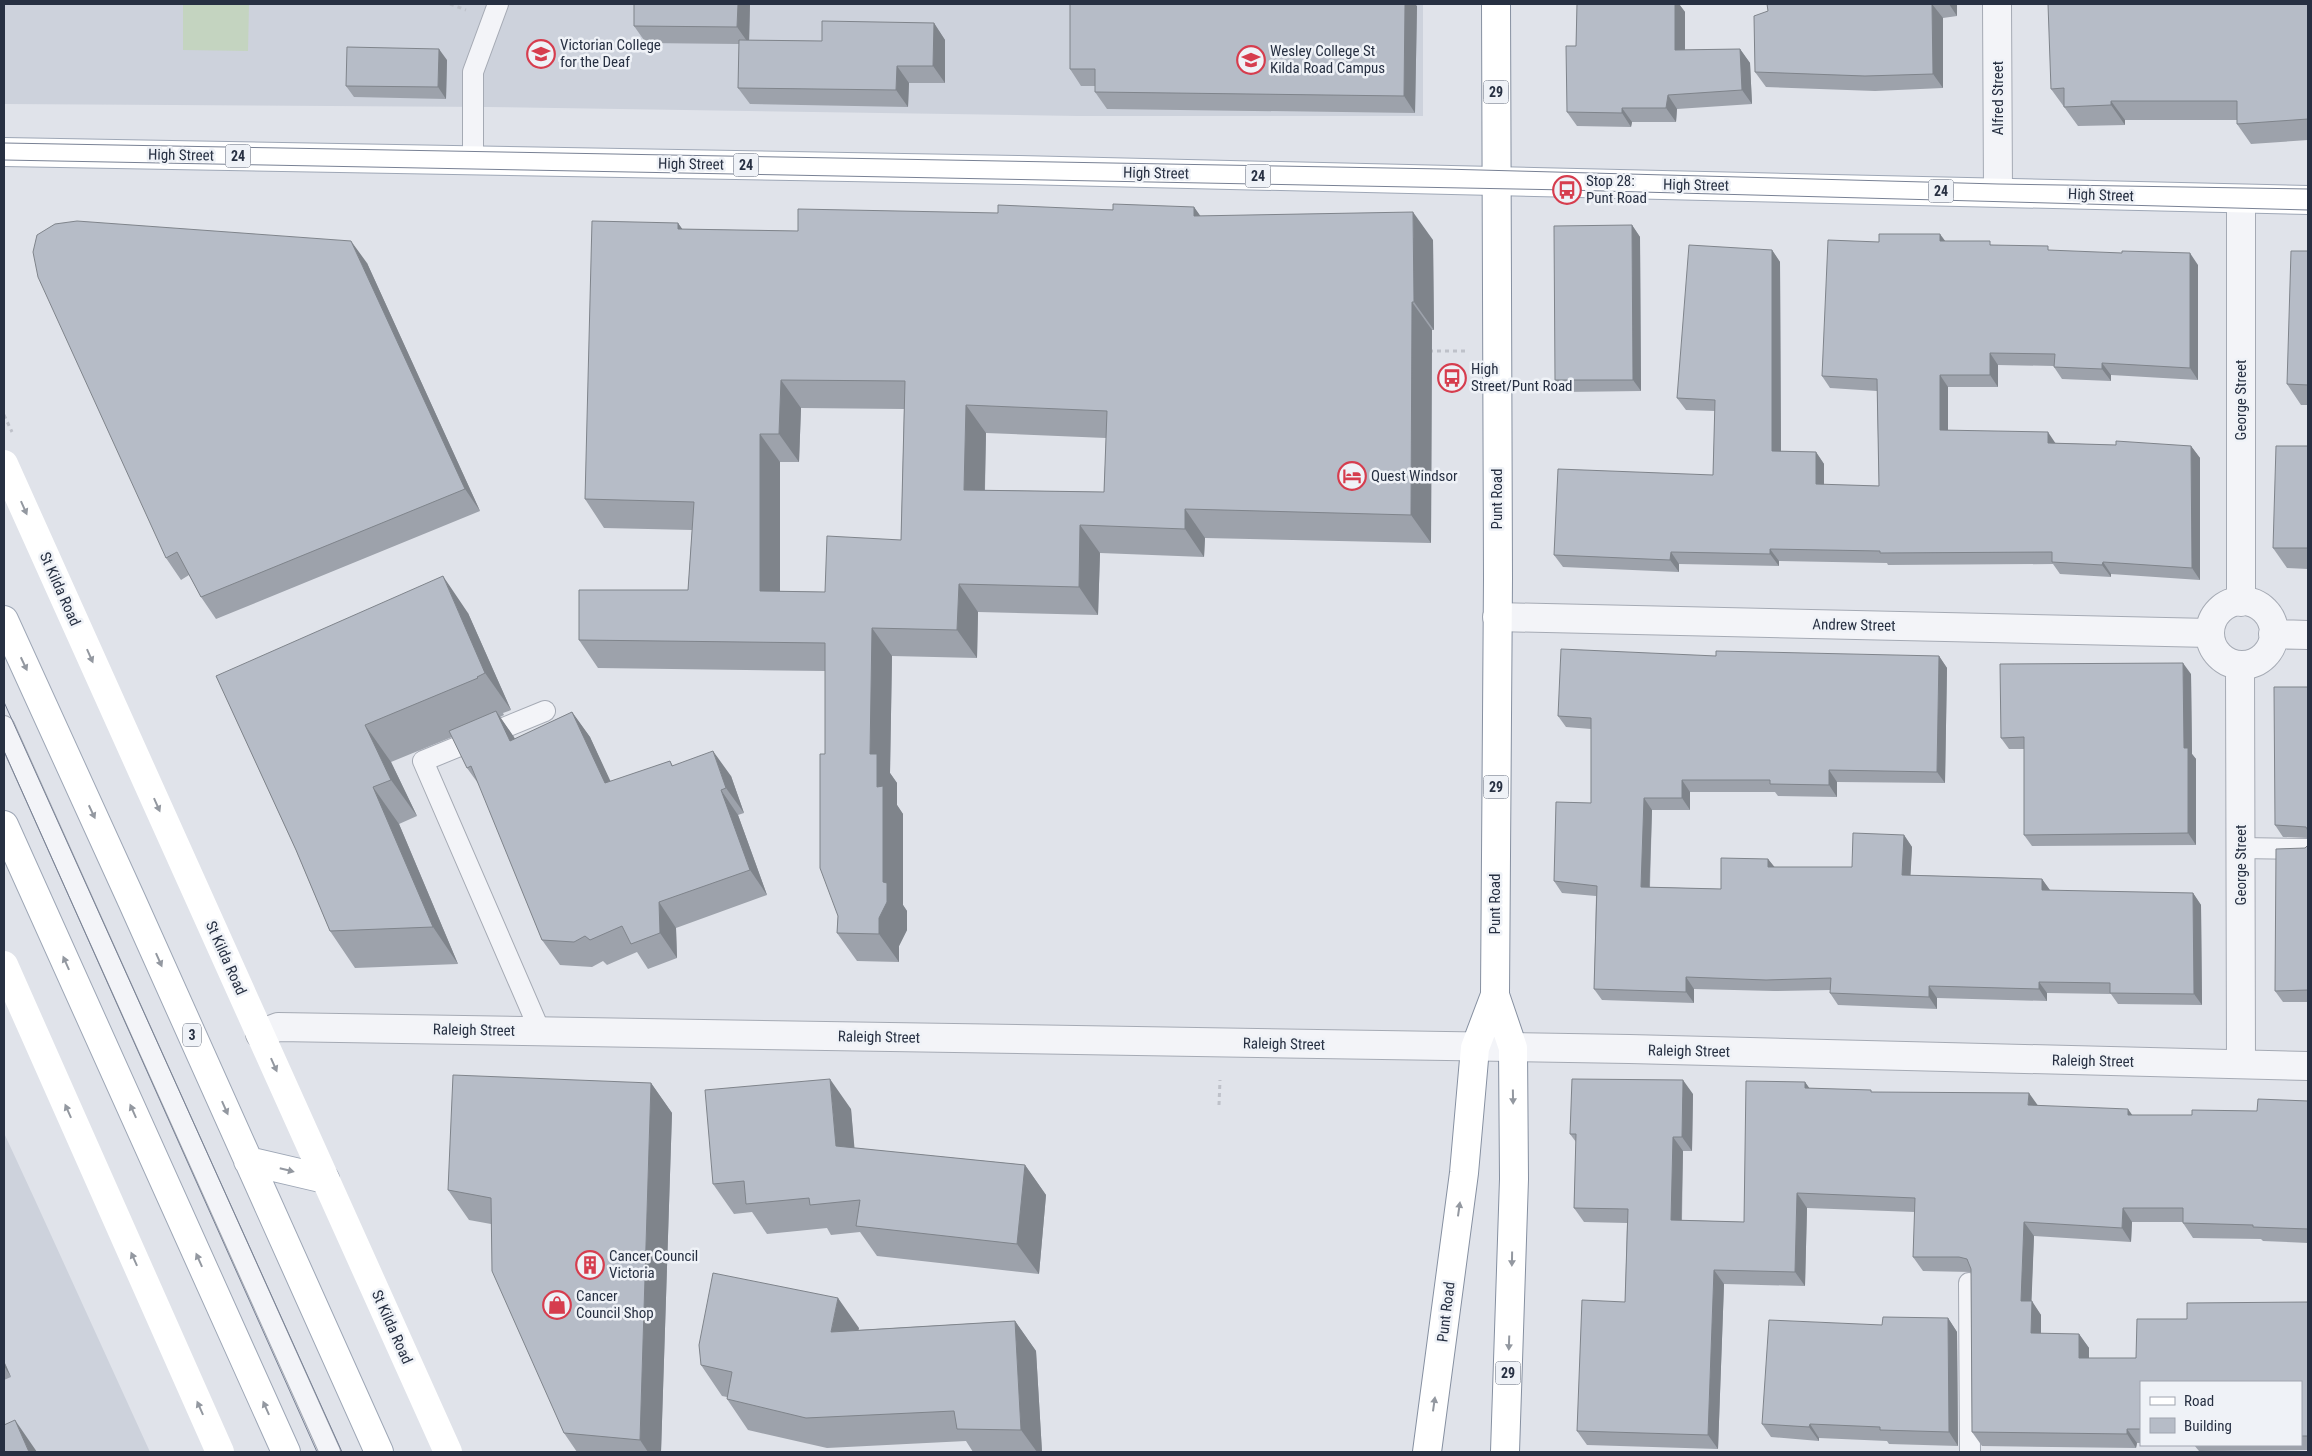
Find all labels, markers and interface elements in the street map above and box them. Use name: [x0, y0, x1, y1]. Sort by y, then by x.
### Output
place label: Victorian College for the Deaf: [560, 36, 661, 71]
school or university icon: Victorian College for the Deaf: [526, 39, 556, 69]
place label: Wesley College St Kilda Road Campus: [1270, 42, 1385, 77]
school or university icon: Wesley College St Kilda Road Campus: [1236, 45, 1266, 75]
street label: Alfred Street: [1989, 61, 2007, 135]
road number: 29: [1484, 80, 1508, 104]
road number: 24: [226, 144, 250, 168]
street label: High Street: [148, 145, 214, 165]
street label: High Street: [658, 154, 724, 174]
road number: 24: [734, 154, 758, 176]
street label: High Street: [1123, 163, 1189, 183]
road number: 24: [1246, 165, 1270, 188]
place label: Stop 28: Punt Road: [1586, 172, 1647, 207]
bus stop icon: Stop 28: Punt Road: [1552, 175, 1582, 205]
street label: High Street: [1663, 175, 1729, 195]
road number: 24: [1928, 180, 1954, 202]
street label: High Street: [2068, 185, 2134, 205]
place label: High Street/Punt Road: [1471, 360, 1573, 395]
street label: George Street: [2232, 360, 2250, 440]
bus stop icon: High Street/Punt Road: [1437, 363, 1467, 393]
hotel icon: Quest Windsor: [1337, 461, 1367, 491]
place label: Quest Windsor: [1371, 467, 1458, 485]
street label: Punt Road: [1488, 469, 1506, 529]
one-way arrow: [20, 501, 28, 515]
street label: St Kilda Road: [36, 549, 84, 629]
street label: Andrew Street: [1812, 615, 1896, 635]
one-way arrow: [86, 649, 95, 664]
one-way arrow: [20, 657, 28, 671]
road number: 29: [1484, 776, 1508, 799]
one-way arrow: [153, 798, 161, 812]
one-way arrow: [88, 805, 96, 819]
street label: George Street: [2232, 825, 2250, 905]
street label: Punt Road: [1486, 874, 1504, 934]
street label: St Kilda Road: [202, 918, 250, 998]
one-way arrow: [155, 953, 163, 967]
one-way arrow: [61, 956, 69, 970]
street label: Raleigh Street: [433, 1020, 515, 1040]
road number: 3: [183, 1024, 201, 1046]
street label: Raleigh Street: [838, 1027, 920, 1047]
street label: Raleigh Street: [1243, 1034, 1325, 1054]
street label: Raleigh Street: [1648, 1041, 1730, 1061]
street label: Raleigh Street: [2052, 1051, 2134, 1071]
one-way arrow: [270, 1058, 278, 1072]
one-way arrow: [1510, 1089, 1518, 1105]
one-way arrow: [222, 1101, 230, 1115]
one-way arrow: [64, 1104, 72, 1118]
one-way arrow: [128, 1104, 136, 1118]
one-way arrow: [279, 1166, 294, 1174]
one-way arrow: [1455, 1200, 1463, 1216]
place label: Cancer Council Victoria: [609, 1247, 698, 1282]
building icon: Cancer Council Victoria: [575, 1250, 605, 1280]
one-way arrow: [130, 1252, 138, 1266]
one-way arrow: [195, 1252, 204, 1267]
one-way arrow: [1508, 1252, 1516, 1268]
street label: Punt Road: [1433, 1281, 1459, 1343]
street label: St Kilda Road: [368, 1287, 416, 1367]
place label: Cancer Council Shop: [576, 1287, 654, 1322]
shop icon: Cancer Council Shop: [542, 1290, 572, 1320]
one-way arrow: [1505, 1335, 1513, 1351]
road number: 29: [1496, 1362, 1520, 1385]
legend: [2140, 1381, 2302, 1446]
text: Road: [2184, 1392, 2214, 1410]
one-way arrow: [1430, 1396, 1438, 1412]
one-way arrow: [196, 1401, 204, 1415]
one-way arrow: [262, 1401, 270, 1415]
text: Building: [2184, 1417, 2232, 1435]

